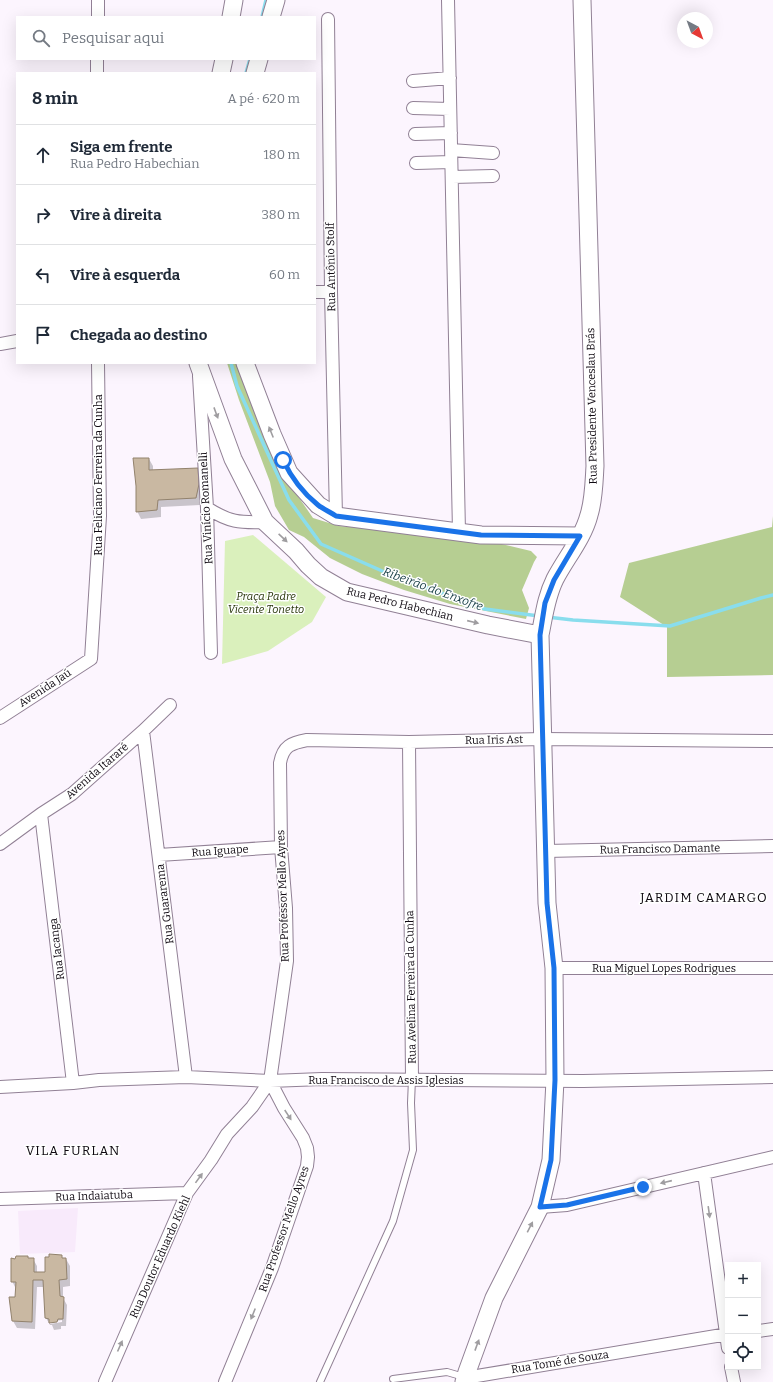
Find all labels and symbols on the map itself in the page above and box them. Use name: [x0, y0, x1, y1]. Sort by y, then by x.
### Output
north arrow: [677, 12, 713, 48]
street label: Rua Antônio Stolf: [324, 221, 338, 312]
street label: Rua Presidente Venceslau Brás: [584, 328, 600, 484]
street label: Rua Feliciano Ferreira da Cunha: [92, 394, 105, 556]
one-way arrow: [213, 407, 219, 419]
one-way arrow: [268, 427, 274, 438]
street label: Rua Vinício Romanelli: [197, 451, 215, 564]
route start: [274, 451, 292, 469]
one-way arrow: [278, 533, 288, 543]
water label: Ribeirão do Enxofre: [381, 564, 485, 614]
street label: Rua Pedro Habechian: [345, 584, 455, 624]
park label: Praça Padre Vicente Tonetto: [228, 590, 304, 616]
one-way arrow: [467, 619, 479, 625]
street label: Avenida Jaú: [16, 666, 74, 710]
street label: Rua Iris Ast: [465, 733, 523, 747]
street label: Avenida Itararé: [63, 740, 131, 802]
street label: Rua Professor Mello Ayres: [274, 830, 292, 962]
street label: Rua Francisco Damante: [600, 841, 720, 857]
street label: Rua Iguape: [191, 843, 249, 859]
street label: Rua Guararema: [154, 863, 176, 945]
district label: JARDIM CAMARGO: [639, 890, 768, 905]
street label: Rua Avelina Ferreira da Cunha: [403, 910, 419, 1064]
street label: Rua Iacanga: [47, 917, 67, 981]
street label: Rua Miguel Lopes Rodrigues: [592, 962, 736, 975]
street label: Rua Francisco de Assis Iglesias: [308, 1074, 464, 1087]
one-way arrow: [285, 1110, 292, 1121]
district label: VILA FURLAN: [26, 1143, 120, 1158]
street label: Rua Professor Mello Ayres: [256, 1164, 312, 1294]
one-way arrow: [194, 1173, 202, 1183]
route end: [634, 1178, 652, 1196]
one-way arrow: [659, 1179, 671, 1185]
street label: Rua Indaiatuba: [55, 1188, 133, 1204]
street label: Rua Doutor Eduardo Kiehl: [127, 1194, 193, 1320]
one-way arrow: [706, 1206, 712, 1218]
one-way arrow: [527, 1221, 533, 1232]
one-way arrow: [250, 1309, 256, 1320]
one-way arrow: [474, 1339, 480, 1351]
one-way arrow: [117, 1341, 123, 1352]
street label: Rua Tomé de Souza: [510, 1348, 610, 1376]

